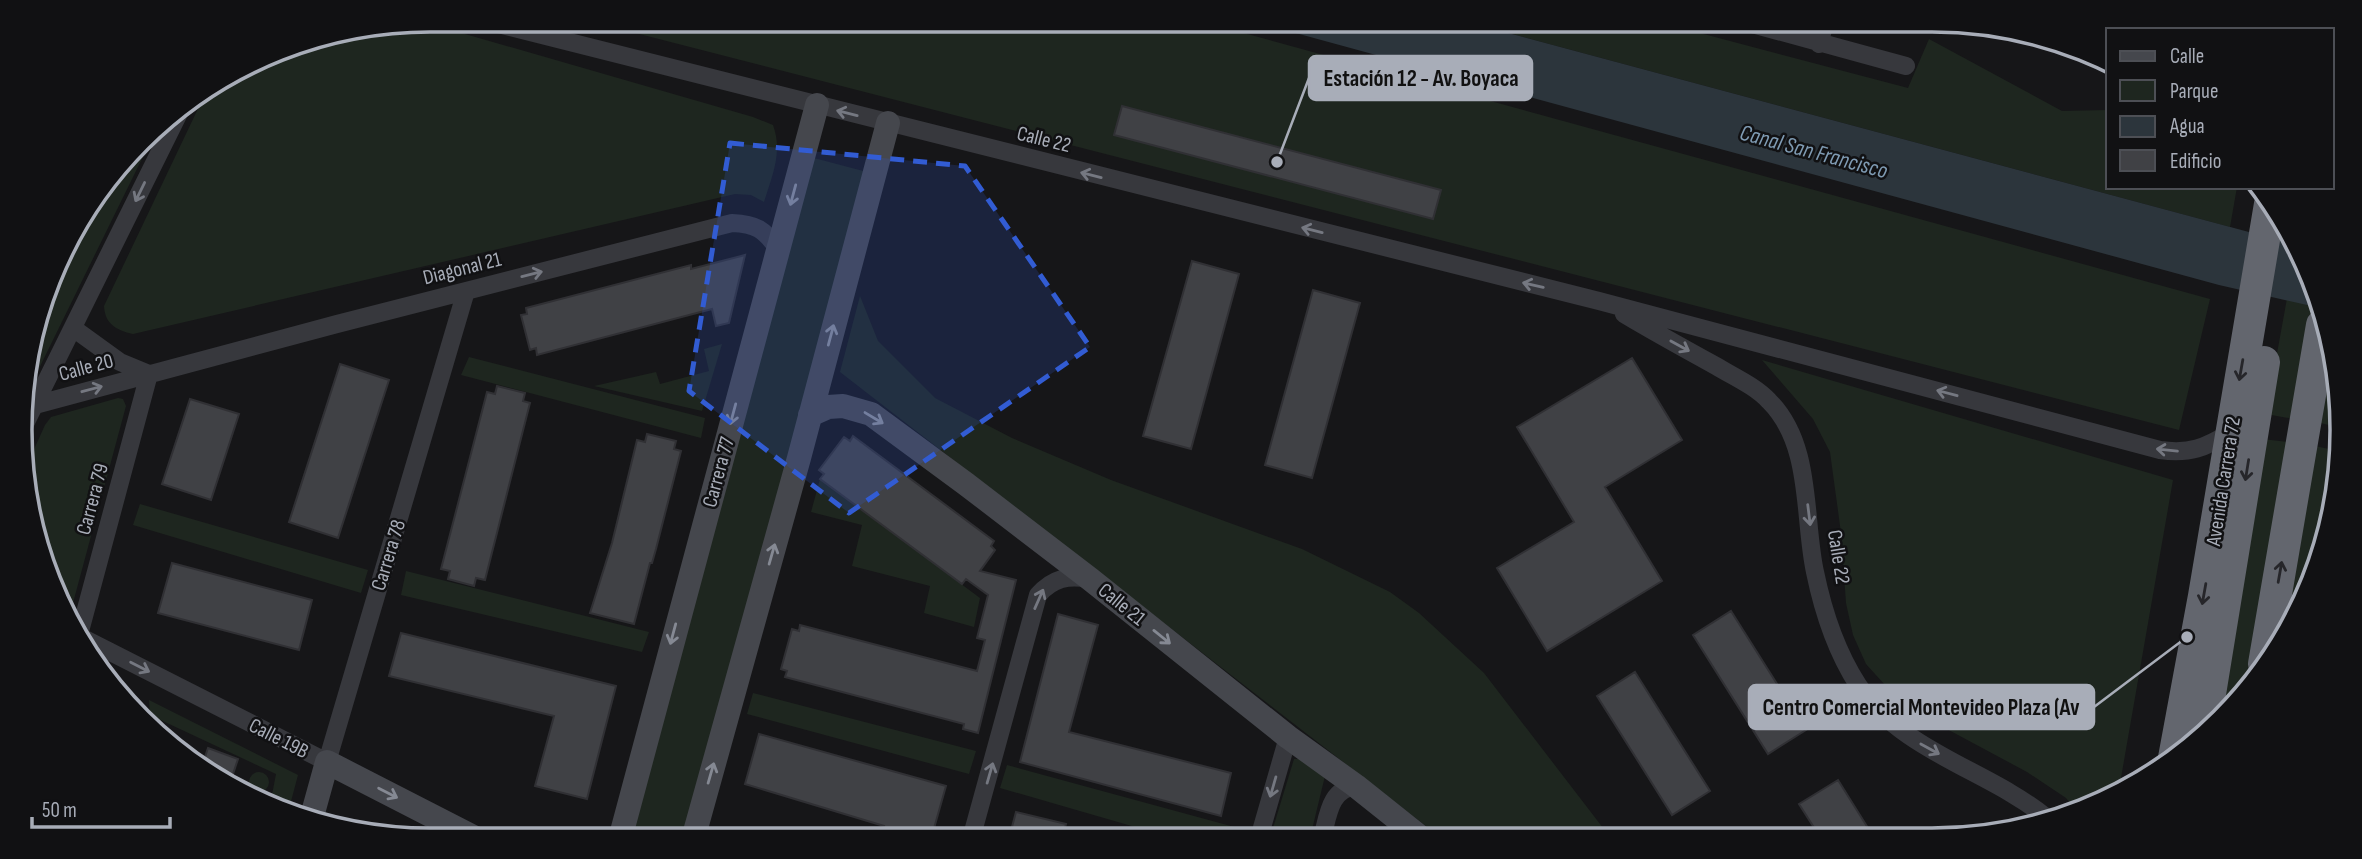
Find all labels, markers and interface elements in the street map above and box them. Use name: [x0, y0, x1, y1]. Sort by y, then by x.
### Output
legend: [2106, 28, 2334, 189]
text: Calle: [2170, 44, 2204, 69]
callout: Estación 12 - Av. Boyaca: [1309, 56, 1532, 100]
text: Estación 12 - Av. Boyaca: [1323, 65, 1519, 93]
text: Parque: [2170, 79, 2218, 104]
one-way arrow: [836, 106, 859, 119]
text: Agua: [2169, 114, 2205, 139]
water label: Canal San Francisco: [1737, 119, 1891, 185]
street label: Calle 22: [1014, 121, 1074, 158]
text: Edificio: [2170, 149, 2221, 174]
one-way arrow: [1081, 168, 1103, 181]
one-way arrow: [132, 181, 146, 202]
one-way arrow: [786, 183, 799, 205]
one-way arrow: [1301, 223, 1324, 236]
street label: Diagonal 21: [420, 247, 504, 290]
one-way arrow: [520, 267, 543, 280]
one-way arrow: [1522, 278, 1545, 291]
one-way arrow: [825, 324, 838, 346]
one-way arrow: [1669, 340, 1690, 353]
street label: Calle 20: [56, 348, 116, 387]
one-way arrow: [2234, 358, 2247, 381]
one-way arrow: [81, 382, 103, 395]
one-way arrow: [1936, 386, 1958, 399]
one-way arrow: [726, 403, 739, 425]
one-way arrow: [863, 411, 883, 425]
street label: Avenida Carrera 72: [2201, 415, 2246, 548]
street label: Carrera 77: [697, 434, 740, 510]
one-way arrow: [2156, 444, 2179, 457]
one-way arrow: [2240, 458, 2253, 481]
street label: Carrera 79: [71, 461, 114, 538]
one-way arrow: [1802, 503, 1815, 525]
street label: Carrera 78: [366, 517, 411, 594]
street label: Calle 22: [1822, 528, 1855, 586]
one-way arrow: [766, 543, 779, 566]
one-way arrow: [2274, 561, 2287, 584]
street label: Calle 21: [1093, 578, 1151, 631]
one-way arrow: [2197, 582, 2211, 605]
one-way arrow: [1033, 589, 1046, 610]
one-way arrow: [666, 622, 679, 644]
one-way arrow: [1153, 629, 1171, 644]
one-way arrow: [129, 660, 150, 674]
callout: Centro Comercial Montevideo Plaza (Av: [1749, 685, 2094, 729]
text: Centro Comercial Montevideo Plaza (Av: [1762, 694, 2080, 722]
street label: Calle 19B: [245, 713, 313, 764]
one-way arrow: [1919, 743, 1940, 756]
one-way arrow: [984, 762, 997, 784]
one-way arrow: [705, 763, 718, 785]
one-way arrow: [1266, 776, 1279, 798]
scale bar: [32, 786, 170, 830]
one-way arrow: [377, 787, 398, 800]
text: 50 m: [42, 798, 77, 823]

